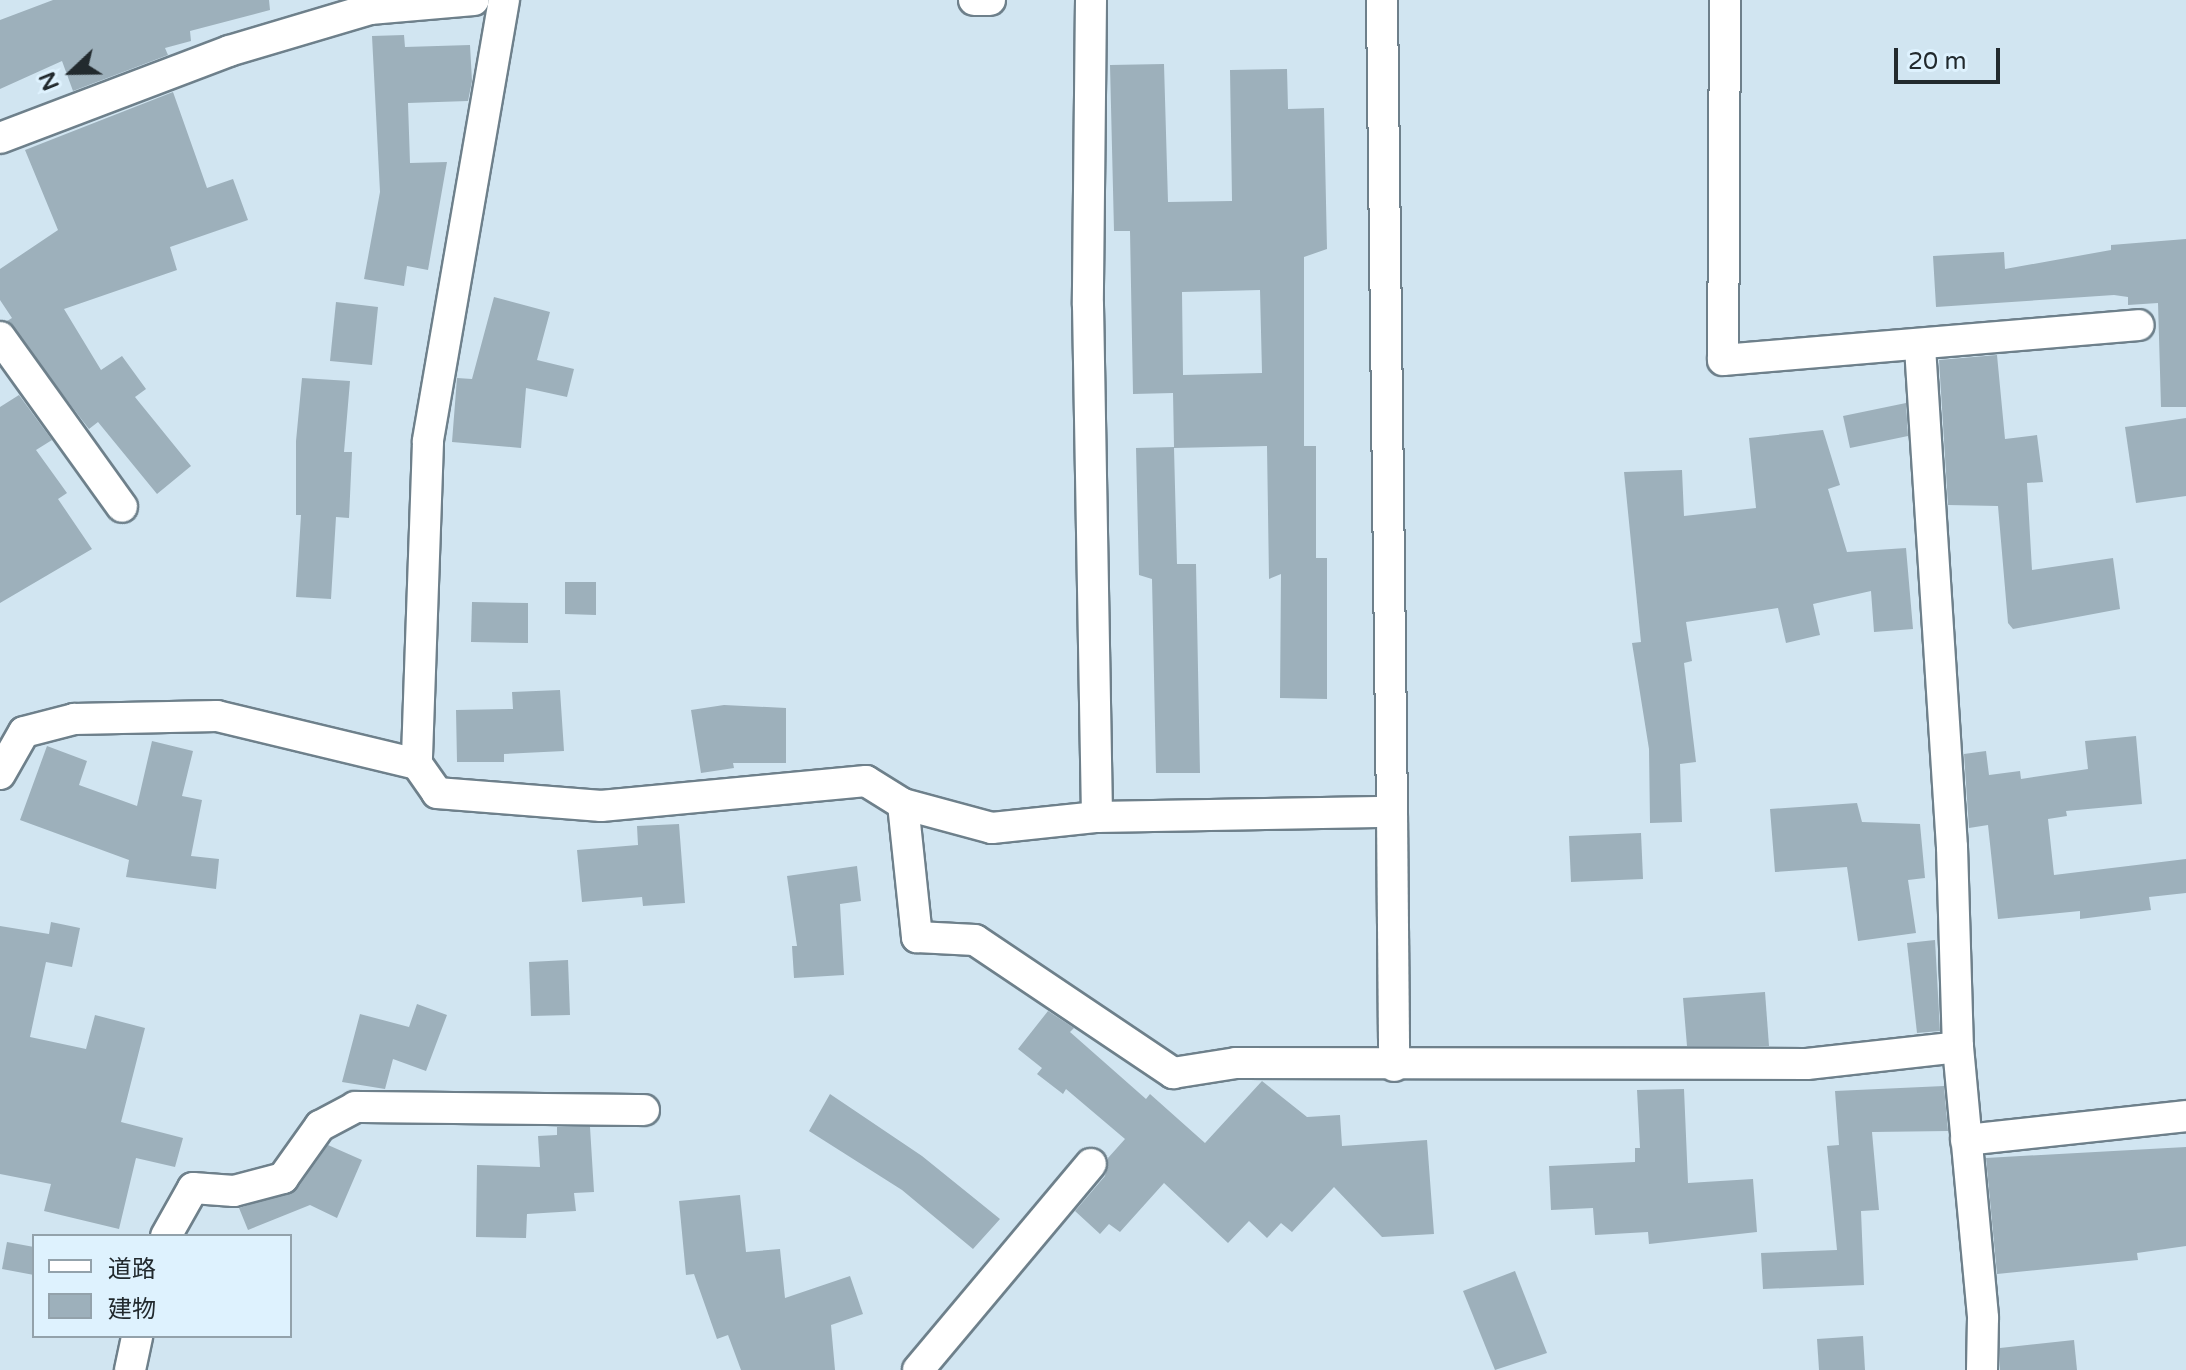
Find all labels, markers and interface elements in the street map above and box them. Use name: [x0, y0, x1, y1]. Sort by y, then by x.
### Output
north arrow: [32, 32, 112, 112]
scale bar: [1898, 32, 2004, 82]
text: 20 m: [1908, 47, 1966, 76]
text: N: [34, 68, 65, 94]
legend: [32, 1234, 292, 1338]
text: 道路: [108, 1255, 156, 1284]
text: 建物: [108, 1295, 156, 1324]

